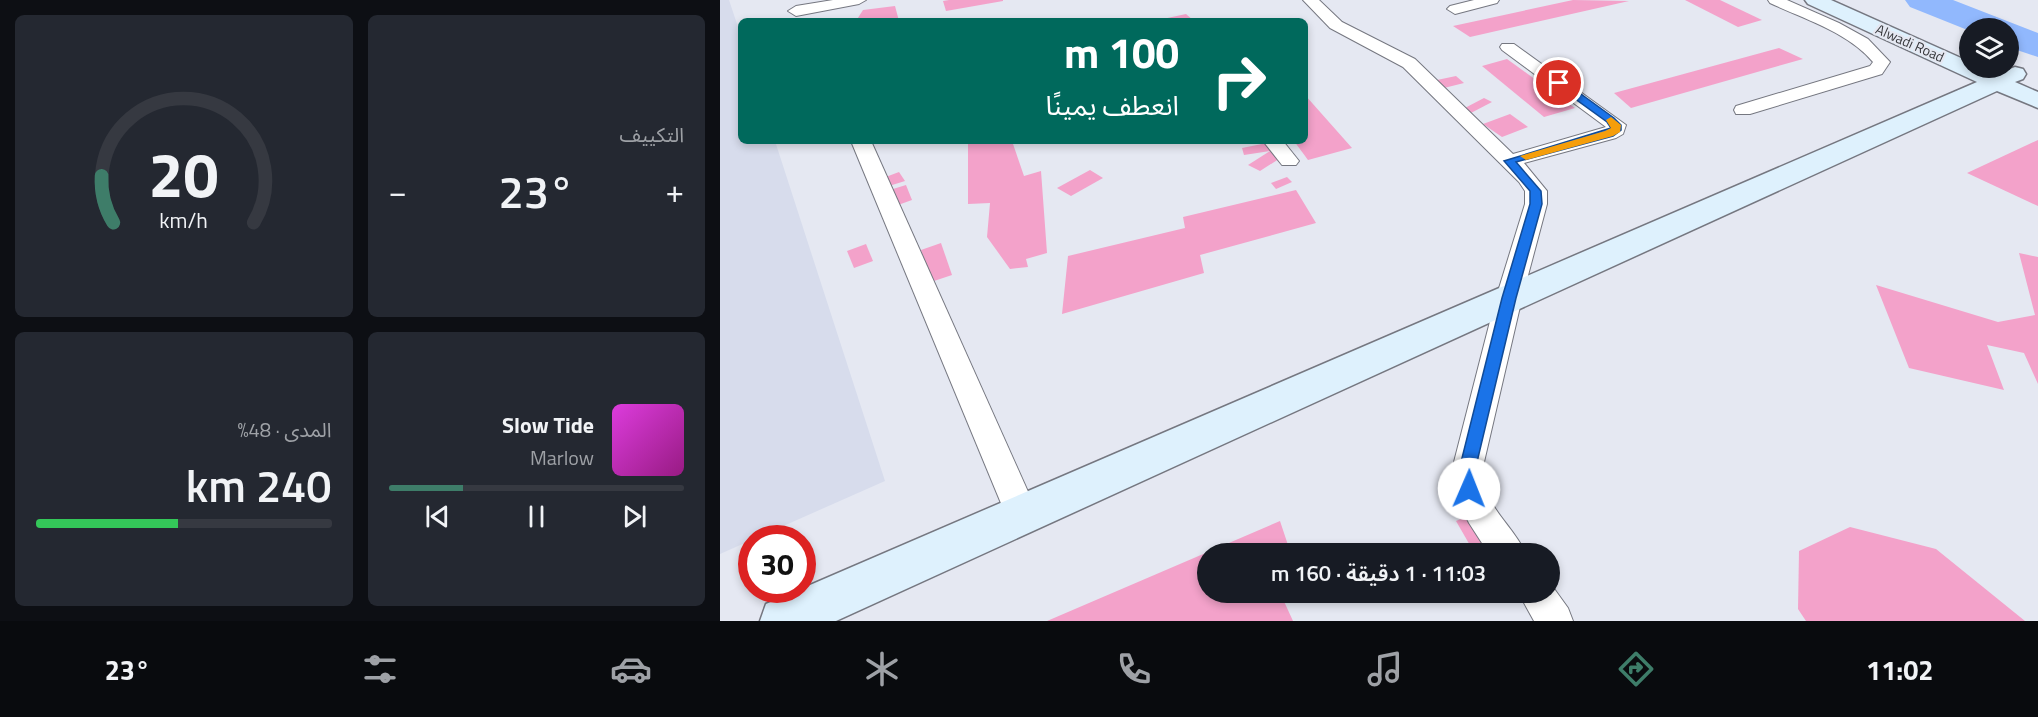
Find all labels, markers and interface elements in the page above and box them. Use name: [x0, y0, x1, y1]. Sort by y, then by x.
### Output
street label: Alwadi Road: [1873, 18, 1948, 67]
map controls: [1959, 18, 2019, 78]
button: layers: [1959, 18, 2019, 78]
text: 100 m: [1064, 20, 1179, 84]
icon: right: [1200, 42, 1278, 120]
pin: [1533, 57, 1584, 108]
icon: arrive: [1542, 66, 1575, 99]
text: انعطف يمينًا: [1046, 84, 1179, 125]
text: التكييف: [620, 119, 684, 150]
text: 20: [149, 126, 219, 221]
text: 23°: [498, 157, 574, 225]
text: −: [389, 166, 407, 216]
text: +: [666, 166, 684, 216]
text: km/h: [159, 204, 208, 236]
text: Slow Tide: [502, 408, 594, 442]
text: المدى · 48%: [237, 414, 332, 445]
text: Marlow: [530, 442, 594, 473]
text: 240 km: [186, 451, 332, 519]
position arrow: [1437, 457, 1501, 521]
icon: previous: [421, 500, 454, 533]
icon: pause: [520, 500, 553, 533]
icon: next: [618, 500, 651, 533]
speed limit sign: 30: [738, 525, 816, 603]
text: 11:03 · 1 دقيقة · 160 m: [1271, 556, 1486, 590]
icon: filters: [359, 648, 401, 690]
icon: car: [610, 648, 652, 690]
icon: climate: [861, 648, 903, 690]
icon: phone: [1113, 648, 1155, 690]
icon: music: [1364, 648, 1406, 690]
icon: directions: [1615, 648, 1657, 690]
text: 23°: [105, 649, 150, 690]
text: 11:02: [1866, 649, 1933, 690]

